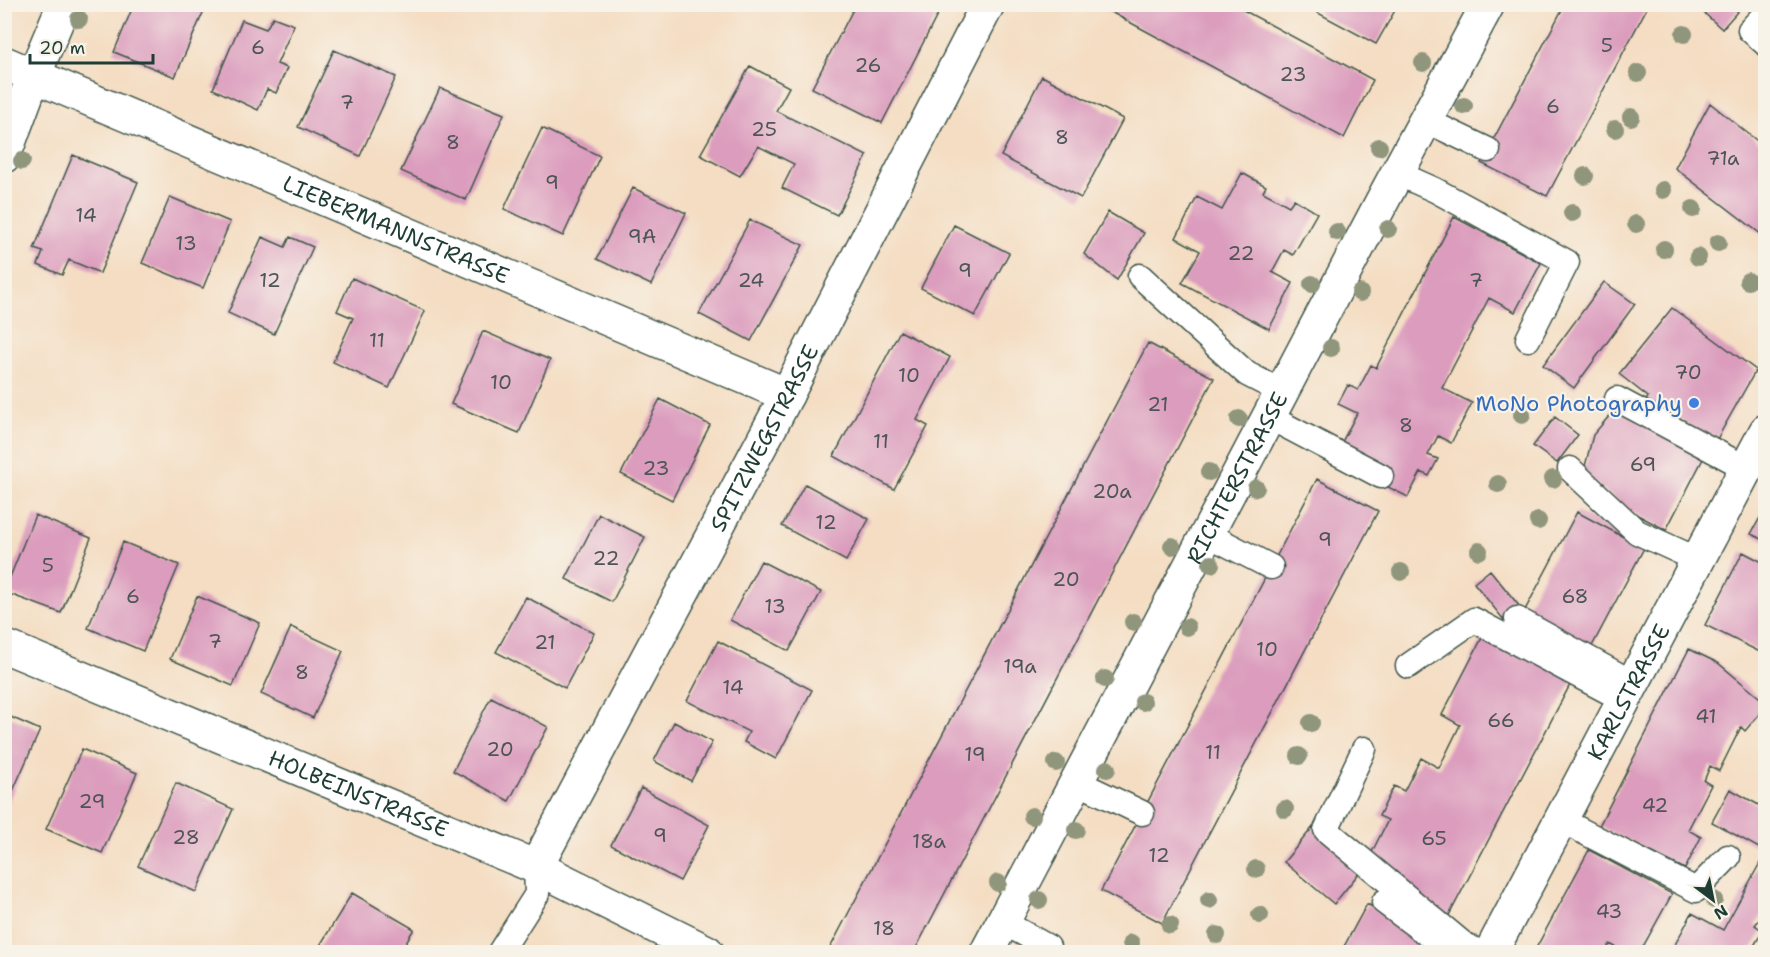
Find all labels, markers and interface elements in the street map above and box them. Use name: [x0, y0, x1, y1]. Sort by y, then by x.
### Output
scale bar: [30, 27, 153, 65]
house number: 5: [1601, 32, 1613, 58]
house number: 6: [251, 34, 265, 60]
text: 20 m: [39, 36, 85, 60]
house number: 26: [854, 52, 882, 78]
house number: 23: [1280, 61, 1306, 87]
house number: 7: [340, 89, 354, 115]
house number: 6: [1546, 93, 1560, 119]
house number: 25: [751, 116, 777, 142]
house number: 8: [1055, 124, 1069, 150]
house number: 8: [446, 129, 460, 155]
house number: 71a: [1706, 145, 1740, 171]
street label: LIEBERMANNSTRASSE: [278, 169, 514, 291]
house number: 9: [545, 169, 559, 195]
house number: 14: [75, 202, 97, 228]
house number: 9A: [628, 223, 656, 249]
house number: 13: [175, 230, 197, 256]
house number: 22: [1228, 240, 1255, 266]
house number: 9: [958, 257, 972, 283]
house number: 12: [259, 267, 281, 293]
house number: 24: [738, 267, 764, 293]
house number: 7: [1469, 267, 1483, 293]
house number: 11: [369, 327, 385, 353]
street label: SPITZWEGSTRASSE: [703, 340, 825, 536]
house number: 70: [1674, 359, 1702, 385]
house number: 10: [898, 362, 920, 388]
house number: 10: [490, 369, 512, 395]
street label: RICHTERSTRASSE: [1180, 387, 1294, 569]
place label: MoNo Photography: [1476, 389, 1682, 418]
house number: 21: [1147, 391, 1169, 417]
marker: MoNo Photography: [1687, 396, 1701, 410]
house number: 8: [1399, 412, 1413, 438]
house number: 11: [873, 428, 889, 454]
house number: 69: [1630, 451, 1656, 477]
house number: 23: [643, 455, 669, 481]
house number: 20a: [1092, 478, 1132, 504]
house number: 12: [815, 509, 837, 535]
house number: 9: [1318, 526, 1332, 552]
house number: 22: [593, 545, 620, 571]
house number: 5: [42, 552, 54, 578]
house number: 20: [1052, 566, 1080, 592]
house number: 6: [126, 583, 140, 609]
house number: 68: [1561, 583, 1589, 609]
house number: 13: [764, 593, 786, 619]
street label: KARLSTRASSE: [1581, 619, 1677, 765]
house number: 7: [208, 628, 222, 654]
house number: 21: [534, 629, 556, 655]
house number: 10: [1256, 636, 1278, 662]
house number: 19a: [1003, 653, 1037, 679]
house number: 8: [295, 659, 309, 685]
house number: 14: [722, 674, 744, 700]
house number: 41: [1695, 703, 1717, 729]
house number: 66: [1487, 707, 1515, 733]
house number: 20: [486, 736, 514, 762]
house number: 11: [1205, 739, 1221, 765]
house number: 19: [964, 741, 986, 767]
street label: HOLBEINSTRASSE: [264, 743, 453, 844]
house number: 29: [79, 788, 105, 814]
house number: 42: [1642, 792, 1668, 818]
house number: 9: [653, 822, 667, 848]
house number: 28: [172, 824, 200, 850]
house number: 65: [1421, 825, 1447, 851]
house number: 18a: [912, 828, 947, 854]
house number: 12: [1148, 842, 1170, 868]
north arrow: [1683, 870, 1743, 930]
house number: 43: [1596, 898, 1622, 924]
text: N: [1710, 900, 1732, 925]
house number: 18: [873, 915, 895, 941]

